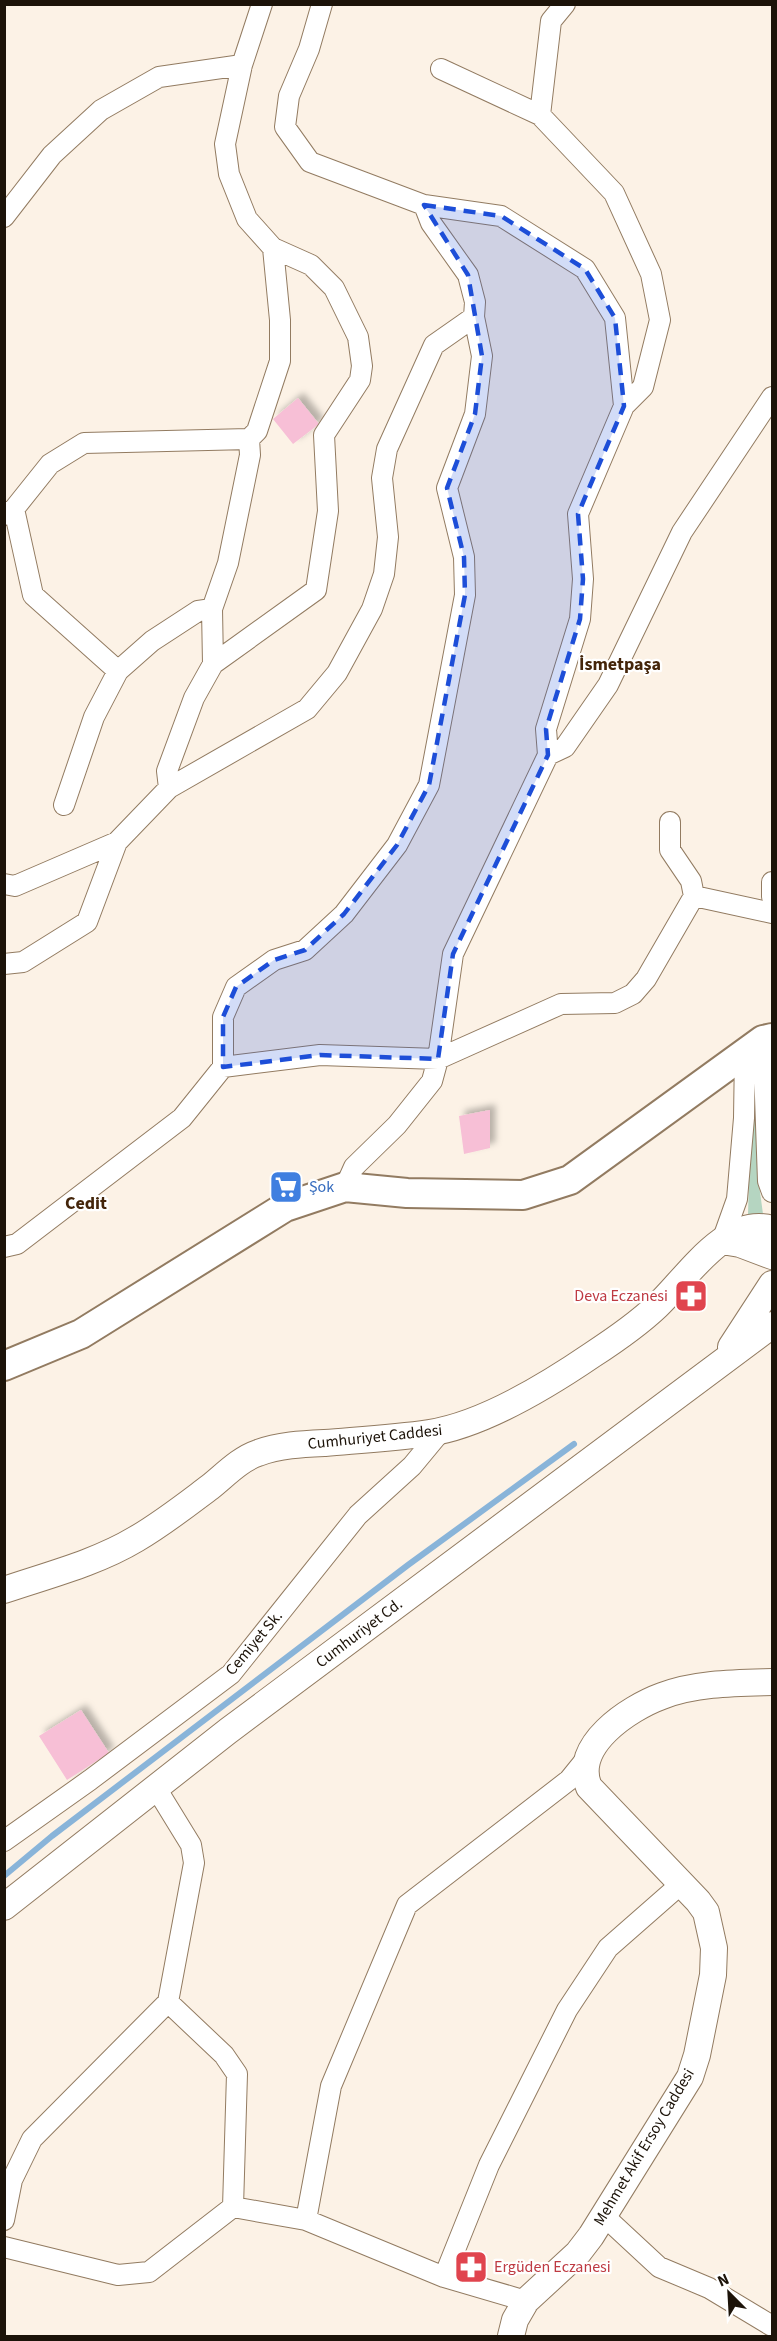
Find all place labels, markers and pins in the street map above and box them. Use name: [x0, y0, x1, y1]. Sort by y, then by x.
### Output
supermarket icon: Şok: [268, 1169, 304, 1205]
place label: Şok: [309, 1176, 334, 1198]
pharmacy icon: Deva Eczanesi: [673, 1278, 709, 1314]
place label: Deva Eczanesi: [574, 1285, 668, 1307]
pharmacy icon: Ergüden Eczanesi: [453, 2249, 489, 2285]
place label: Ergüden Eczanesi: [494, 2256, 611, 2278]

